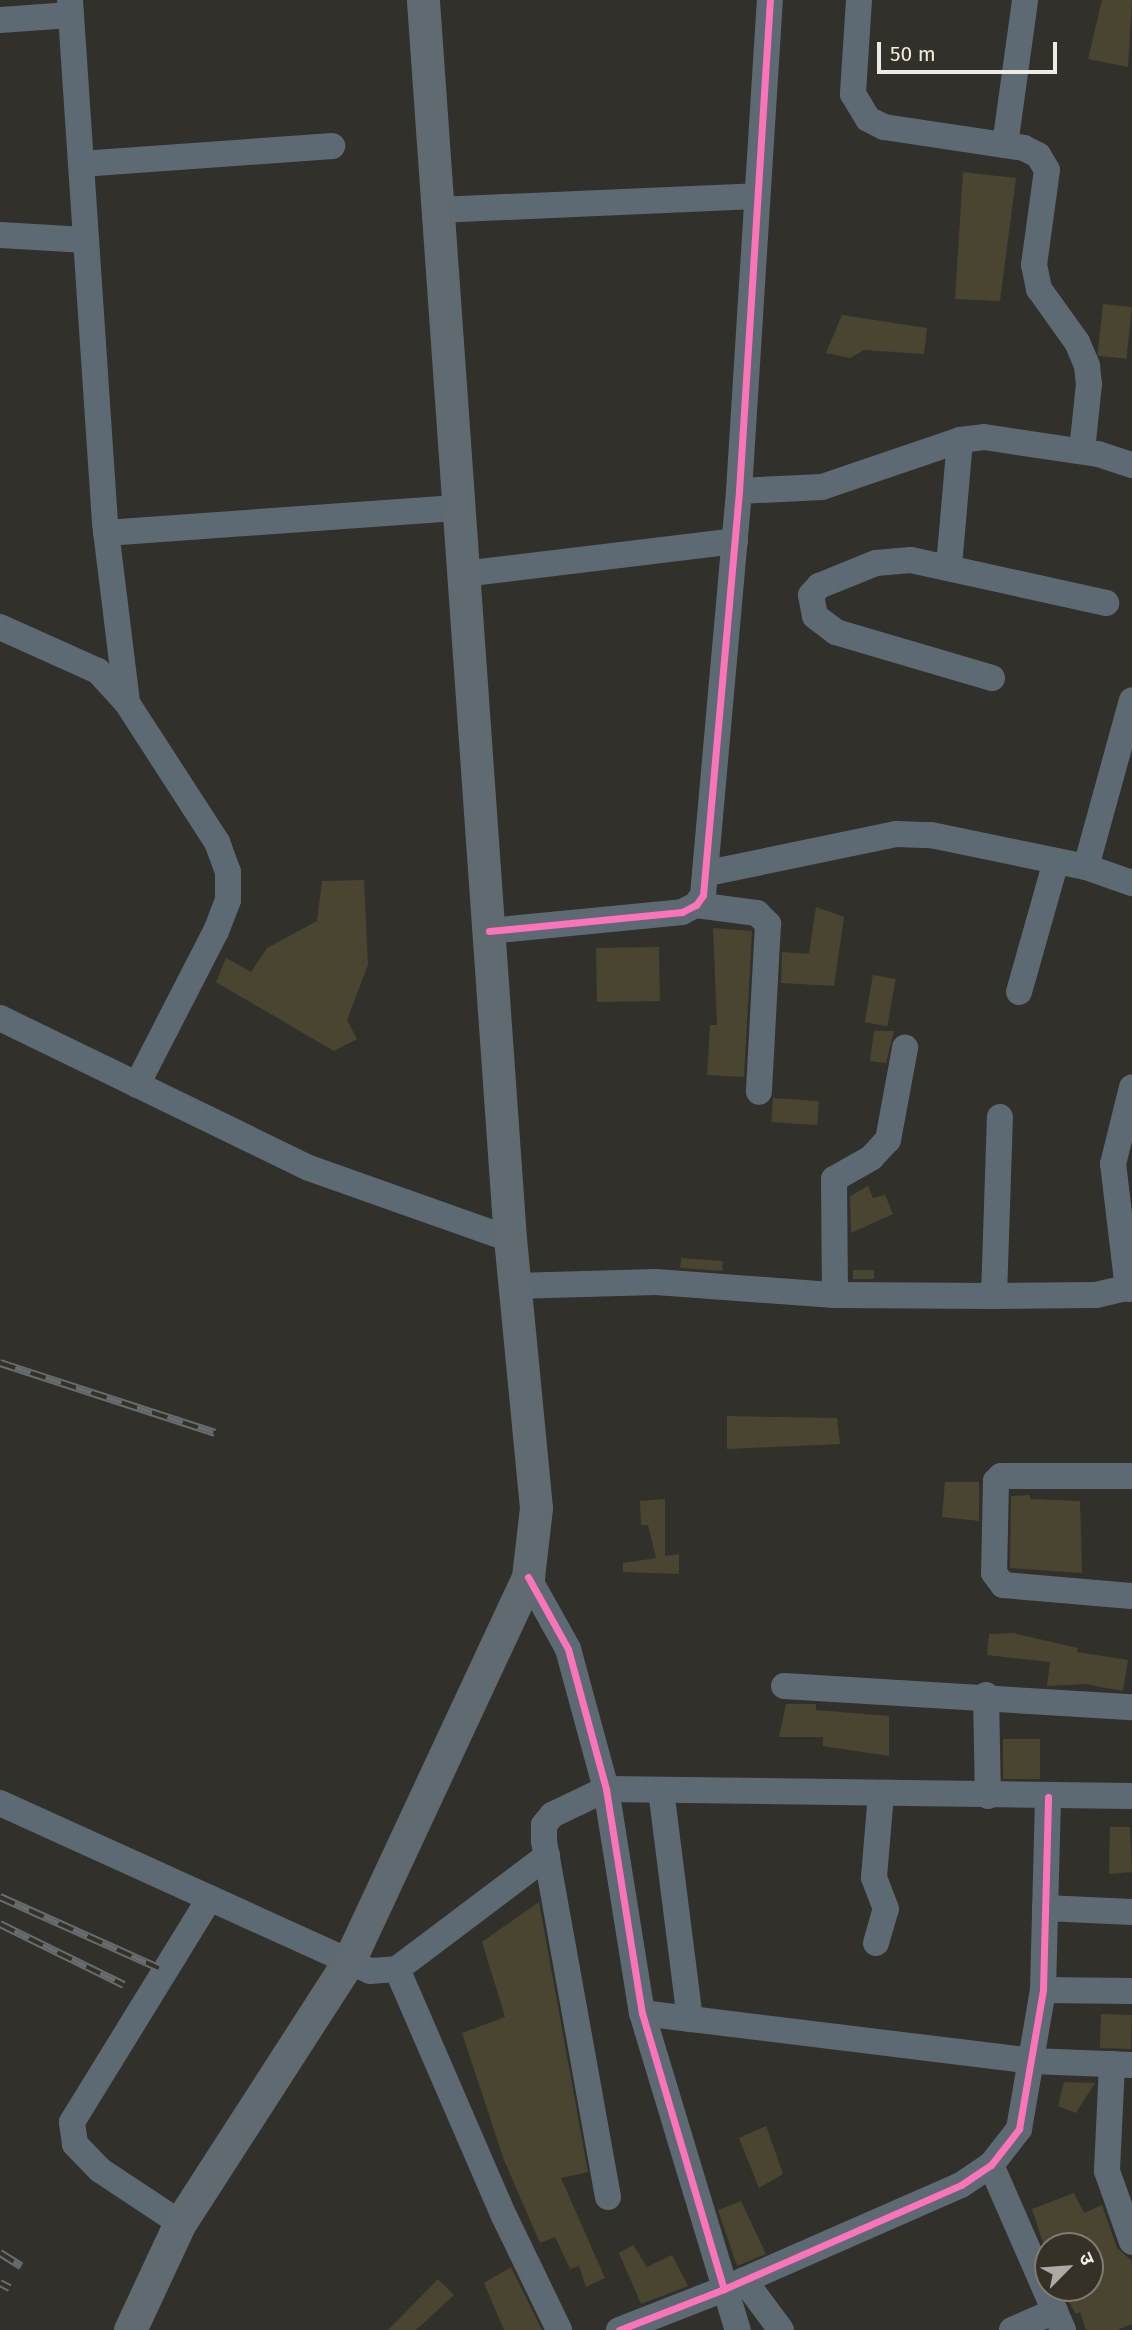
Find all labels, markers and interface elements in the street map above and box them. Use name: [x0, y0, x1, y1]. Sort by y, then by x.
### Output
scale bar: [880, 28, 1060, 72]
text: 50 m: [890, 41, 936, 67]
north arrow: [1034, 2232, 1104, 2302]
text: उ: [1074, 2249, 1099, 2269]

